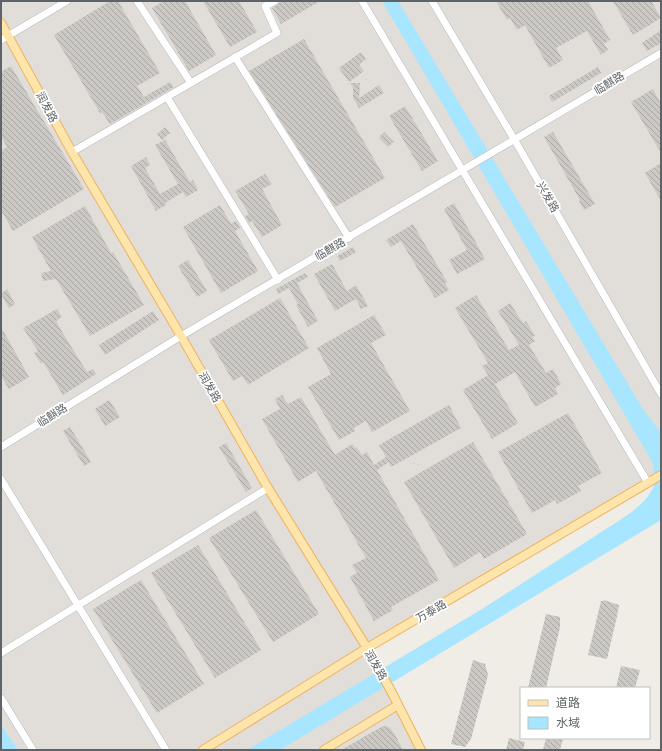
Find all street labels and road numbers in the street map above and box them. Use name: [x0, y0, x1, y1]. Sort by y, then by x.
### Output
street label: 临麒路: [591, 69, 627, 97]
street label: 润发路: [33, 89, 61, 125]
street label: 兴发路: [534, 179, 562, 215]
street label: 临麒路: [312, 235, 348, 263]
street label: 润发路: [196, 369, 224, 405]
street label: 临麒路: [34, 400, 70, 430]
street label: 万泰路: [413, 597, 449, 625]
street label: 润发路: [362, 647, 390, 683]

